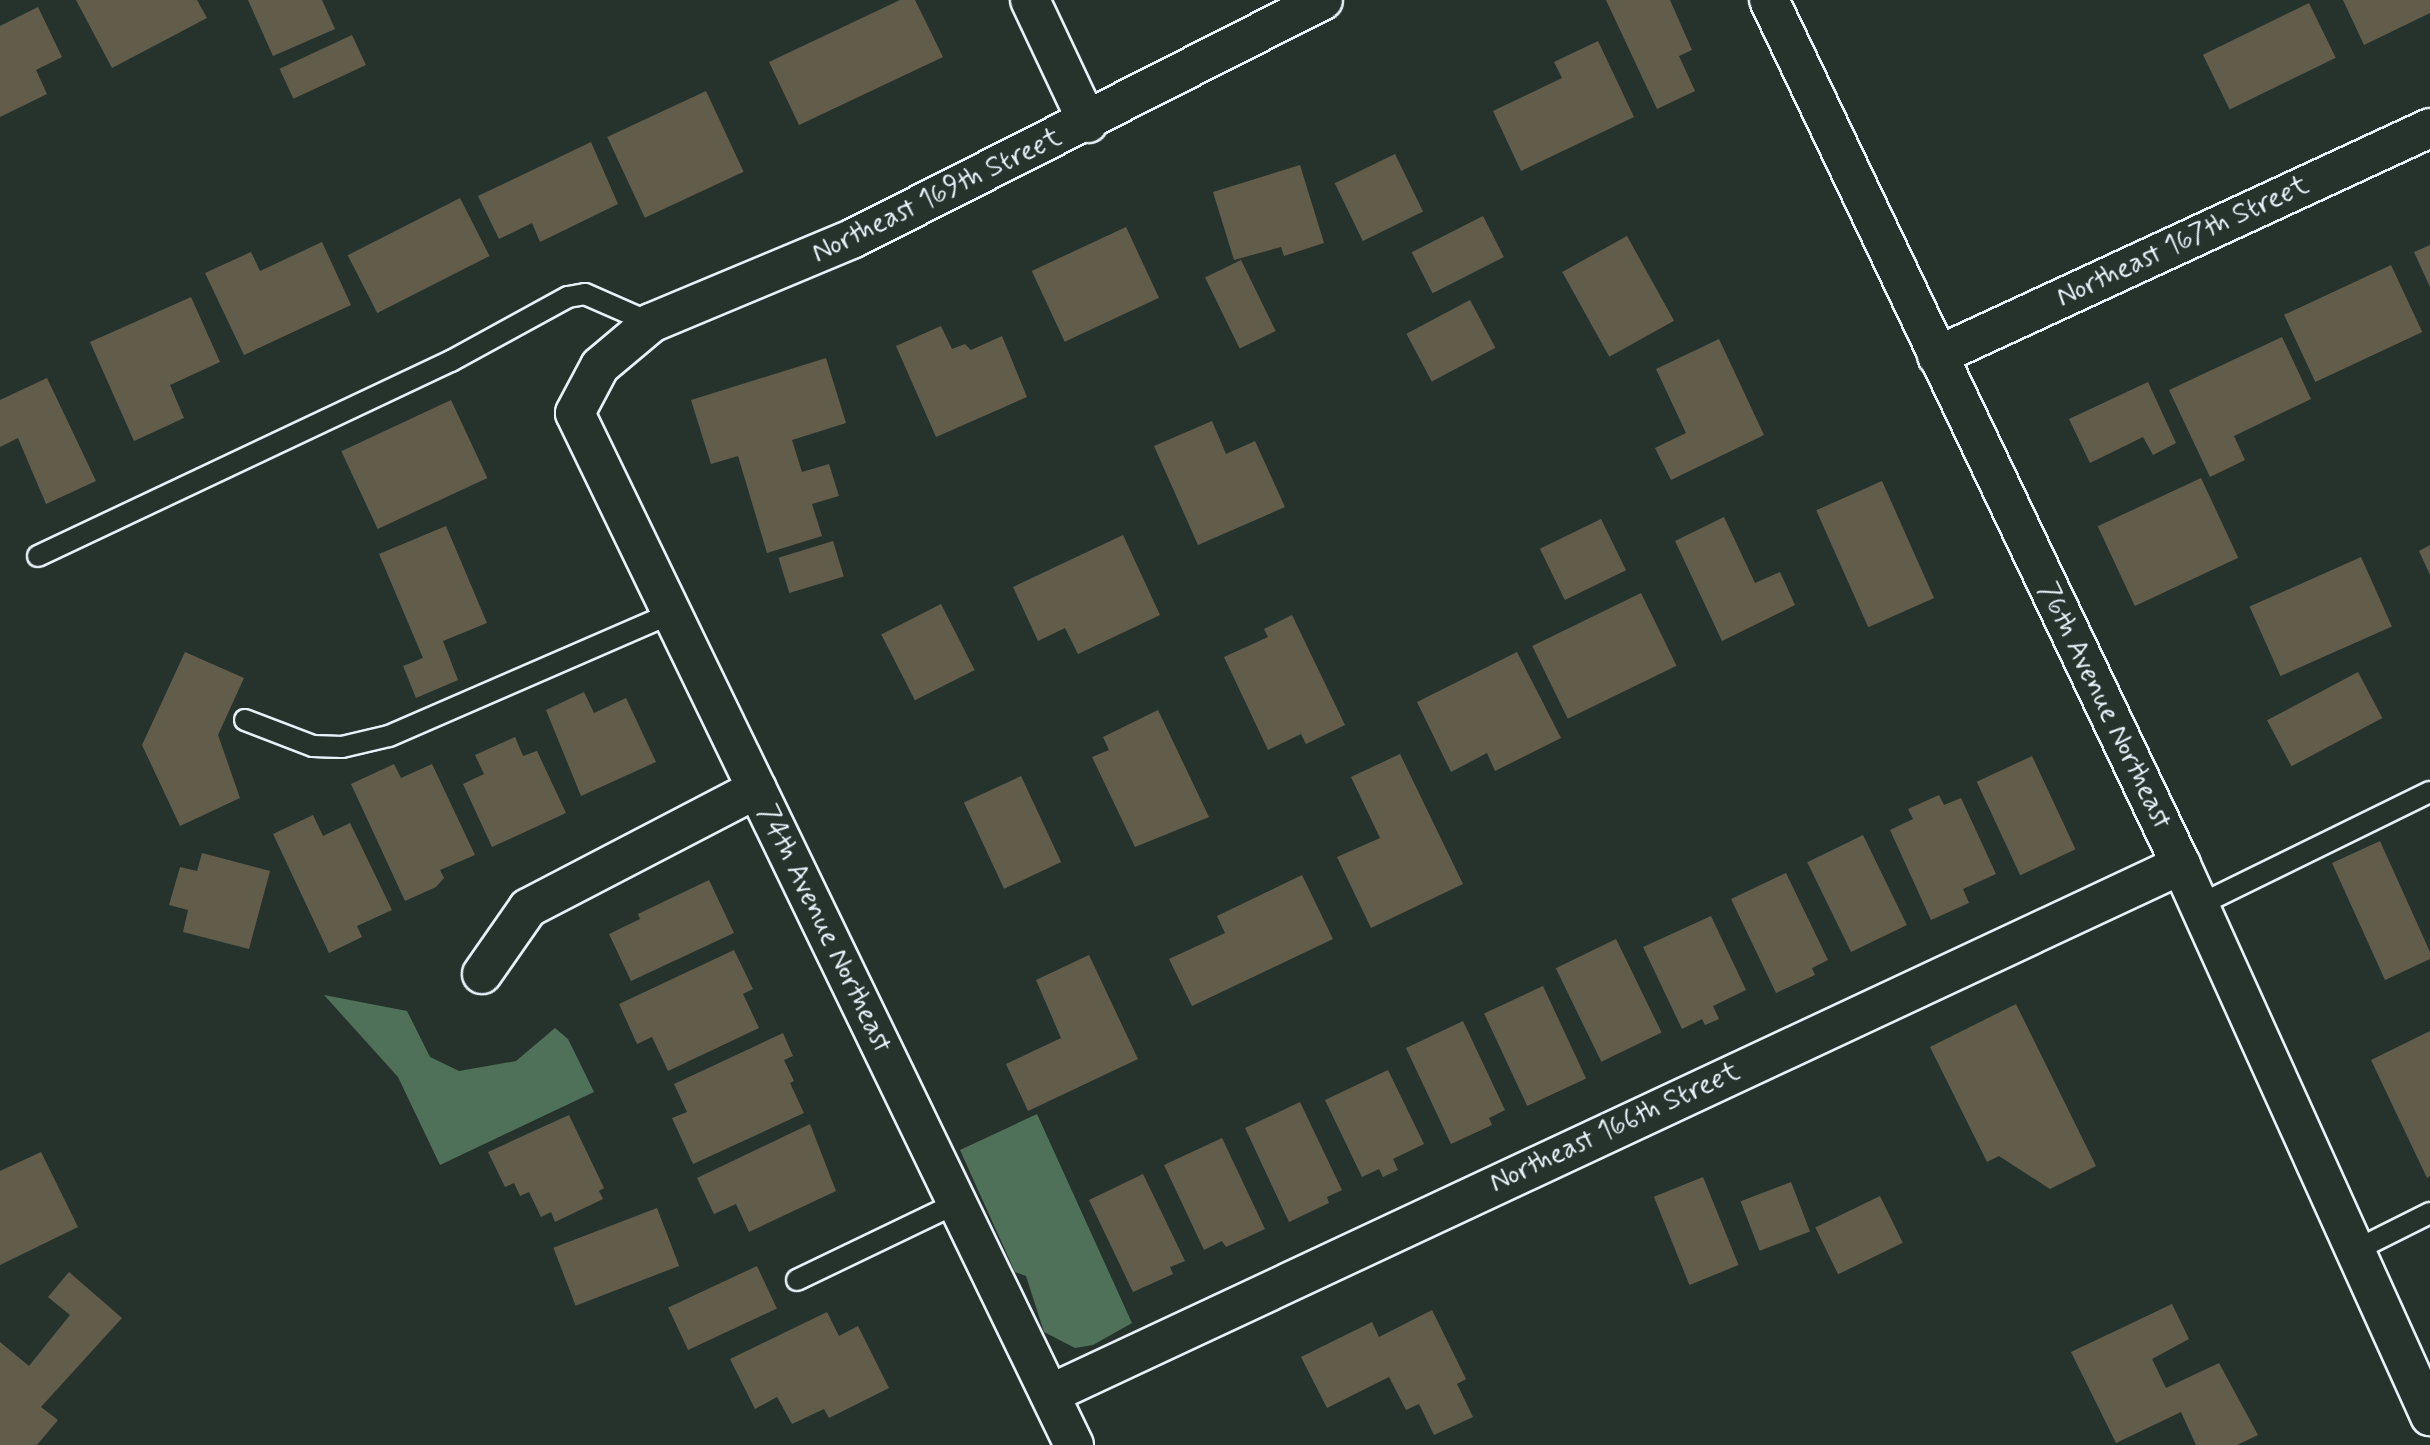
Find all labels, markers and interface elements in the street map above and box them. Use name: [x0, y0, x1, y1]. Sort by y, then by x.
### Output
street label: Northeast 169th Street: [807, 121, 1067, 271]
street label: Northeast 167th Street: [2052, 169, 2314, 315]
street label: 76th Avenue Northeast: [2030, 577, 2178, 835]
street label: 74th Avenue Northeast: [749, 799, 899, 1059]
street label: Northeast 166th Street: [1485, 1055, 1745, 1201]

